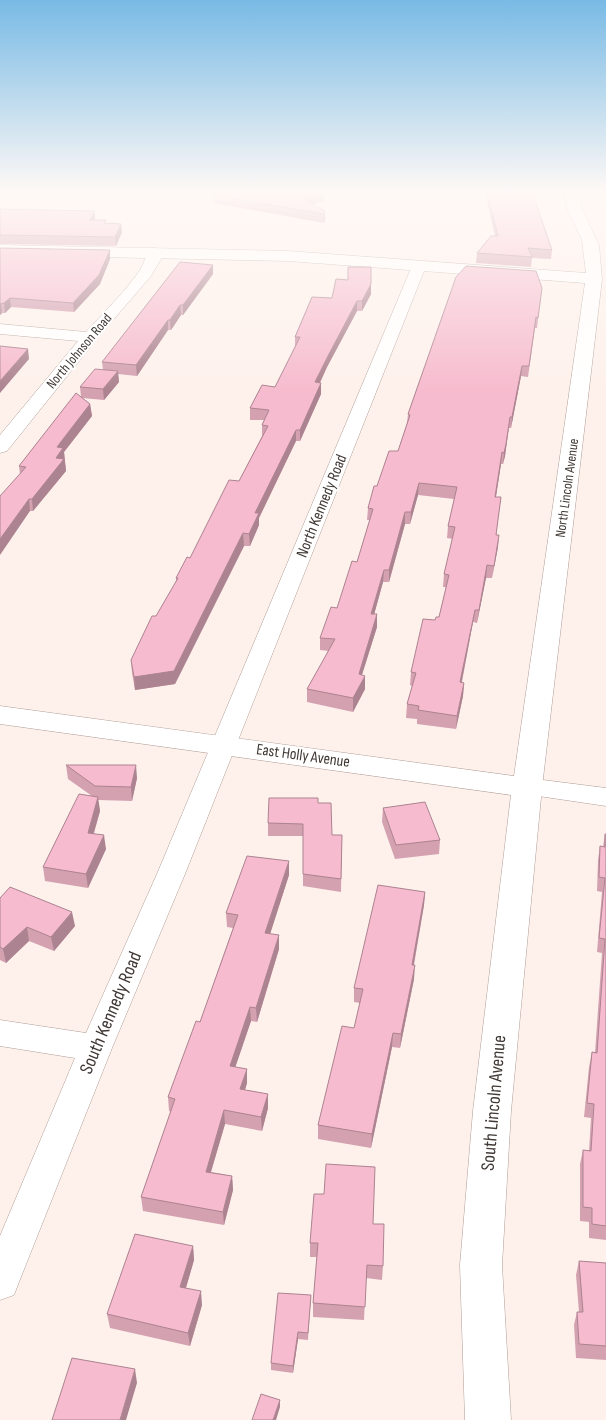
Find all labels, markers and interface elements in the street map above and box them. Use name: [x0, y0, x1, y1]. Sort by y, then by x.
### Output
street label: North Johnson Road: [43, 310, 115, 392]
street label: North Lincoln Avenue: [552, 437, 582, 539]
street label: North Kennedy Road: [293, 452, 351, 560]
street label: East Holly Avenue: [255, 740, 351, 772]
street label: South Kennedy Road: [75, 948, 147, 1078]
street label: South Lincoln Avenue: [477, 1034, 511, 1172]

